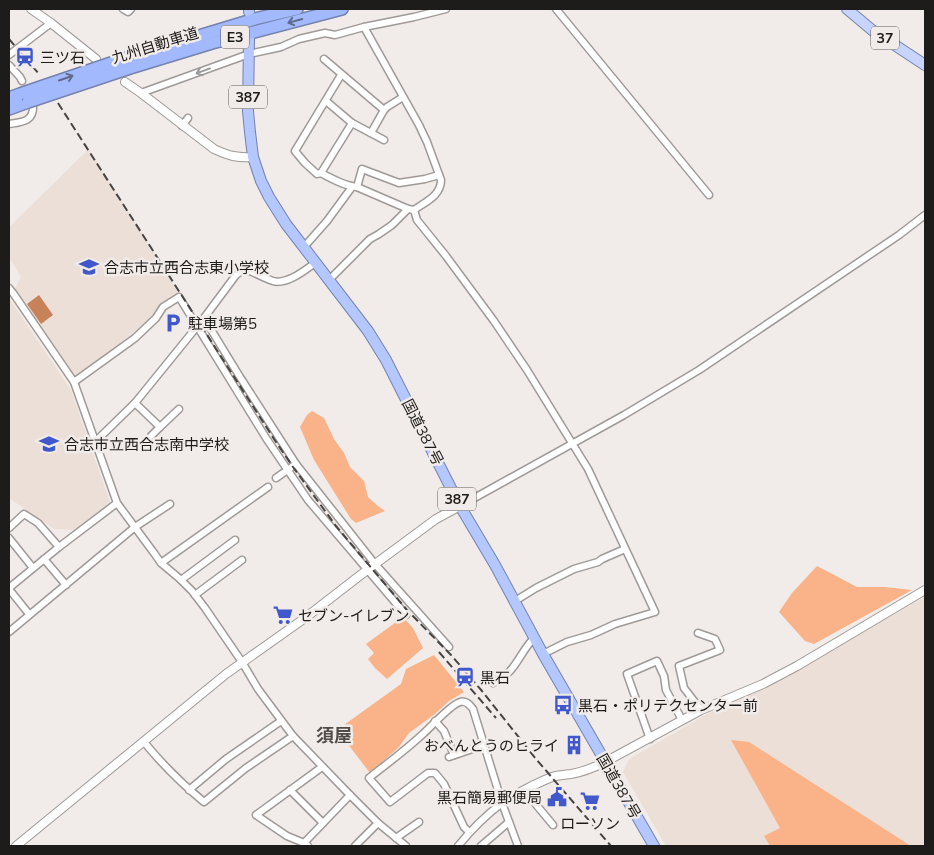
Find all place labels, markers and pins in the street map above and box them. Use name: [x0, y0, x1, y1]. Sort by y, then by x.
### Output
station icon: 三ツ石: [14, 46, 36, 68]
place label: 三ツ石: [40, 48, 85, 67]
school or university icon: 合志市立西合志東小学校: [78, 256, 100, 278]
place label: 合志市立西合志東小学校: [104, 258, 269, 277]
parking icon: 駐車場第5: [162, 312, 184, 334]
place label: 駐車場第5: [188, 314, 257, 333]
school or university icon: 合志市立西合志南中学校: [38, 433, 60, 455]
place label: 合志市立西合志南中学校: [64, 435, 229, 454]
supermarket icon: セブン-イレブン: [272, 604, 294, 626]
place label: セブン-イレブン: [298, 606, 409, 625]
station icon: 黒石: [454, 666, 476, 688]
place label: 黒石: [480, 668, 510, 687]
bus stop icon: 黒石・ポリテクセンター前: [552, 694, 574, 716]
place label: 黒石・ポリテクセンター前: [578, 696, 758, 715]
building icon: おべんとうのヒライ: [563, 734, 585, 756]
place label: おべんとうのヒライ: [424, 736, 559, 755]
public building icon: 黒石簡易郵便局: [546, 786, 568, 808]
place label: 黒石簡易郵便局: [437, 788, 542, 807]
supermarket icon: ローソン: [579, 790, 601, 812]
place label: ローソン: [560, 814, 620, 833]

